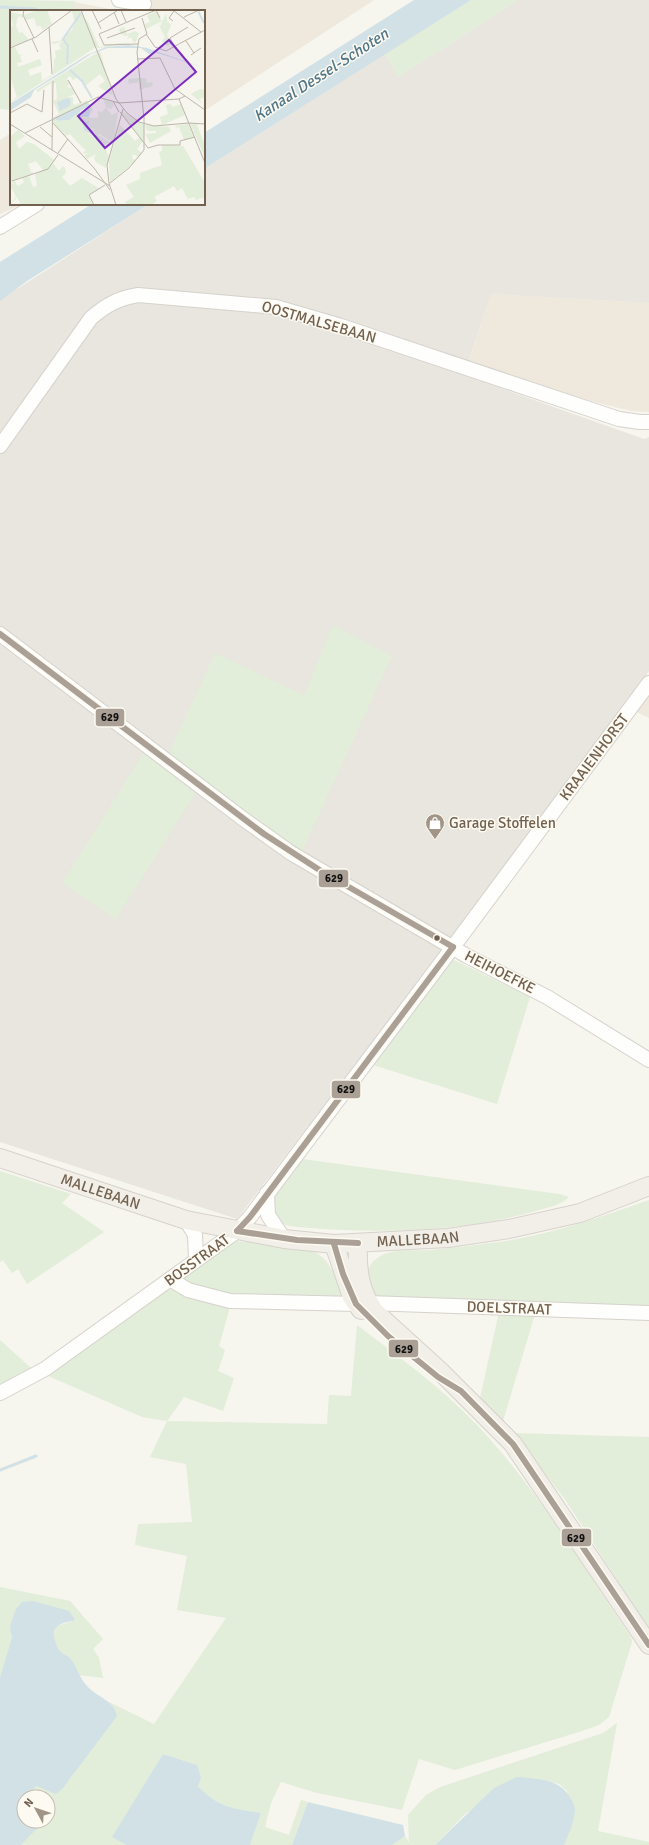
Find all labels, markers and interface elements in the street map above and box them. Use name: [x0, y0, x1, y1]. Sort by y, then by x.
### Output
inset map: [10, 10, 205, 205]
water label: Kanaal Dessel-Schoten: [250, 23, 393, 126]
street label: OOSTMALSEBAAN: [260, 297, 378, 347]
line badge: 629: [95, 708, 125, 727]
street label: KRAAIENHORST: [556, 710, 633, 804]
text: 629: [101, 711, 119, 724]
shop icon: Garage Stoffelen: [424, 812, 446, 840]
place label: Garage Stoffelen: [449, 814, 556, 832]
line badge: 629: [318, 869, 349, 888]
text: 629: [325, 872, 343, 885]
unlabelled marker: [432, 933, 442, 943]
street label: HEIHOEFKE: [462, 947, 538, 997]
line badge: 629: [331, 1080, 361, 1099]
text: 629: [337, 1083, 355, 1096]
street label: MALLEBAAN: [58, 1170, 143, 1213]
street label: MALLEBAAN: [376, 1227, 460, 1251]
street label: BOSSTRAAT: [161, 1230, 234, 1290]
street label: DOELSTRAAT: [466, 1298, 552, 1318]
line badge: 629: [388, 1339, 419, 1358]
text: 629: [395, 1343, 413, 1356]
line badge: 629: [561, 1528, 592, 1547]
text: 629: [567, 1532, 585, 1545]
north arrow: [16, 1789, 56, 1829]
text: N: [21, 1796, 36, 1810]

